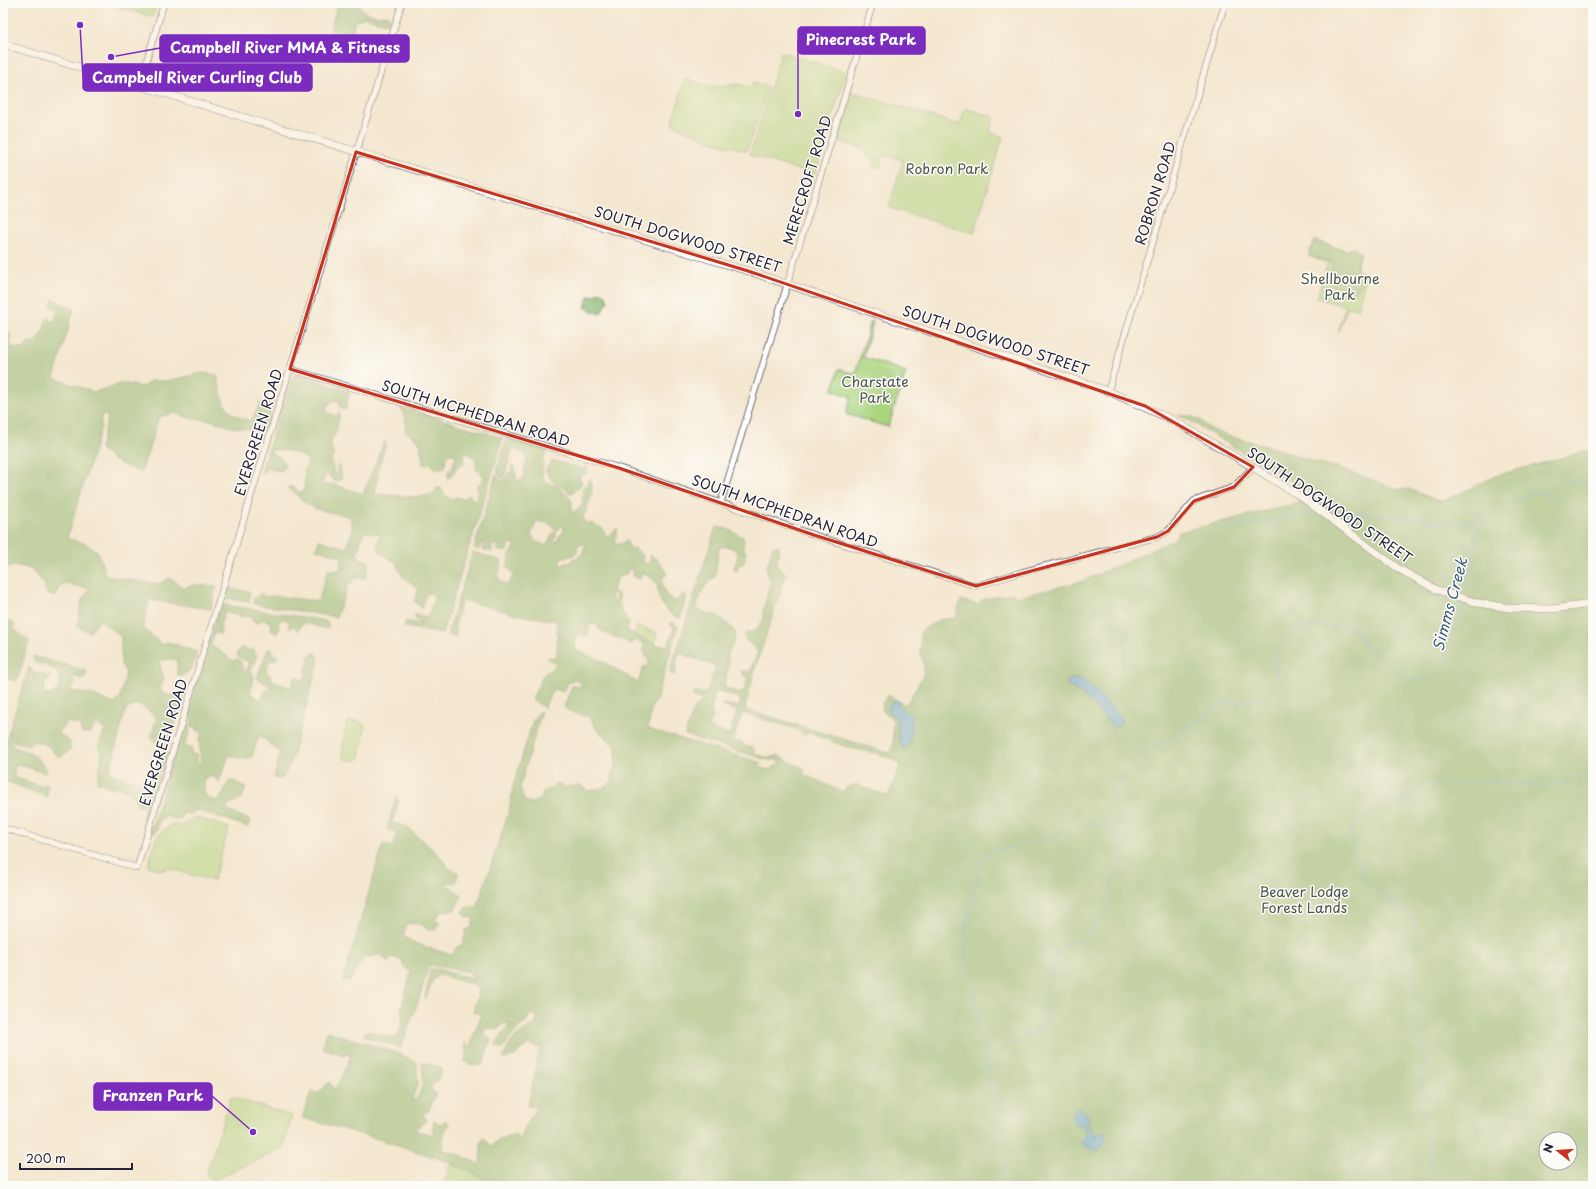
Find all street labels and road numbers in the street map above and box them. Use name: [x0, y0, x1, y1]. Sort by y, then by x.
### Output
street label: MERECROFT ROAD: [777, 113, 837, 247]
street label: ROBRON ROAD: [1129, 139, 1181, 247]
street label: SOUTH DOGWOOD STREET: [592, 200, 785, 278]
street label: SOUTH DOGWOOD STREET: [900, 300, 1092, 380]
street label: EVERGREEN ROAD: [229, 366, 287, 498]
street label: SOUTH MCPHEDRAN ROAD: [379, 374, 573, 452]
street label: SOUTH DOGWOOD STREET: [1243, 442, 1417, 568]
street label: SOUTH MCPHEDRAN ROAD: [689, 469, 881, 553]
street label: EVERGREEN ROAD: [134, 676, 192, 808]

